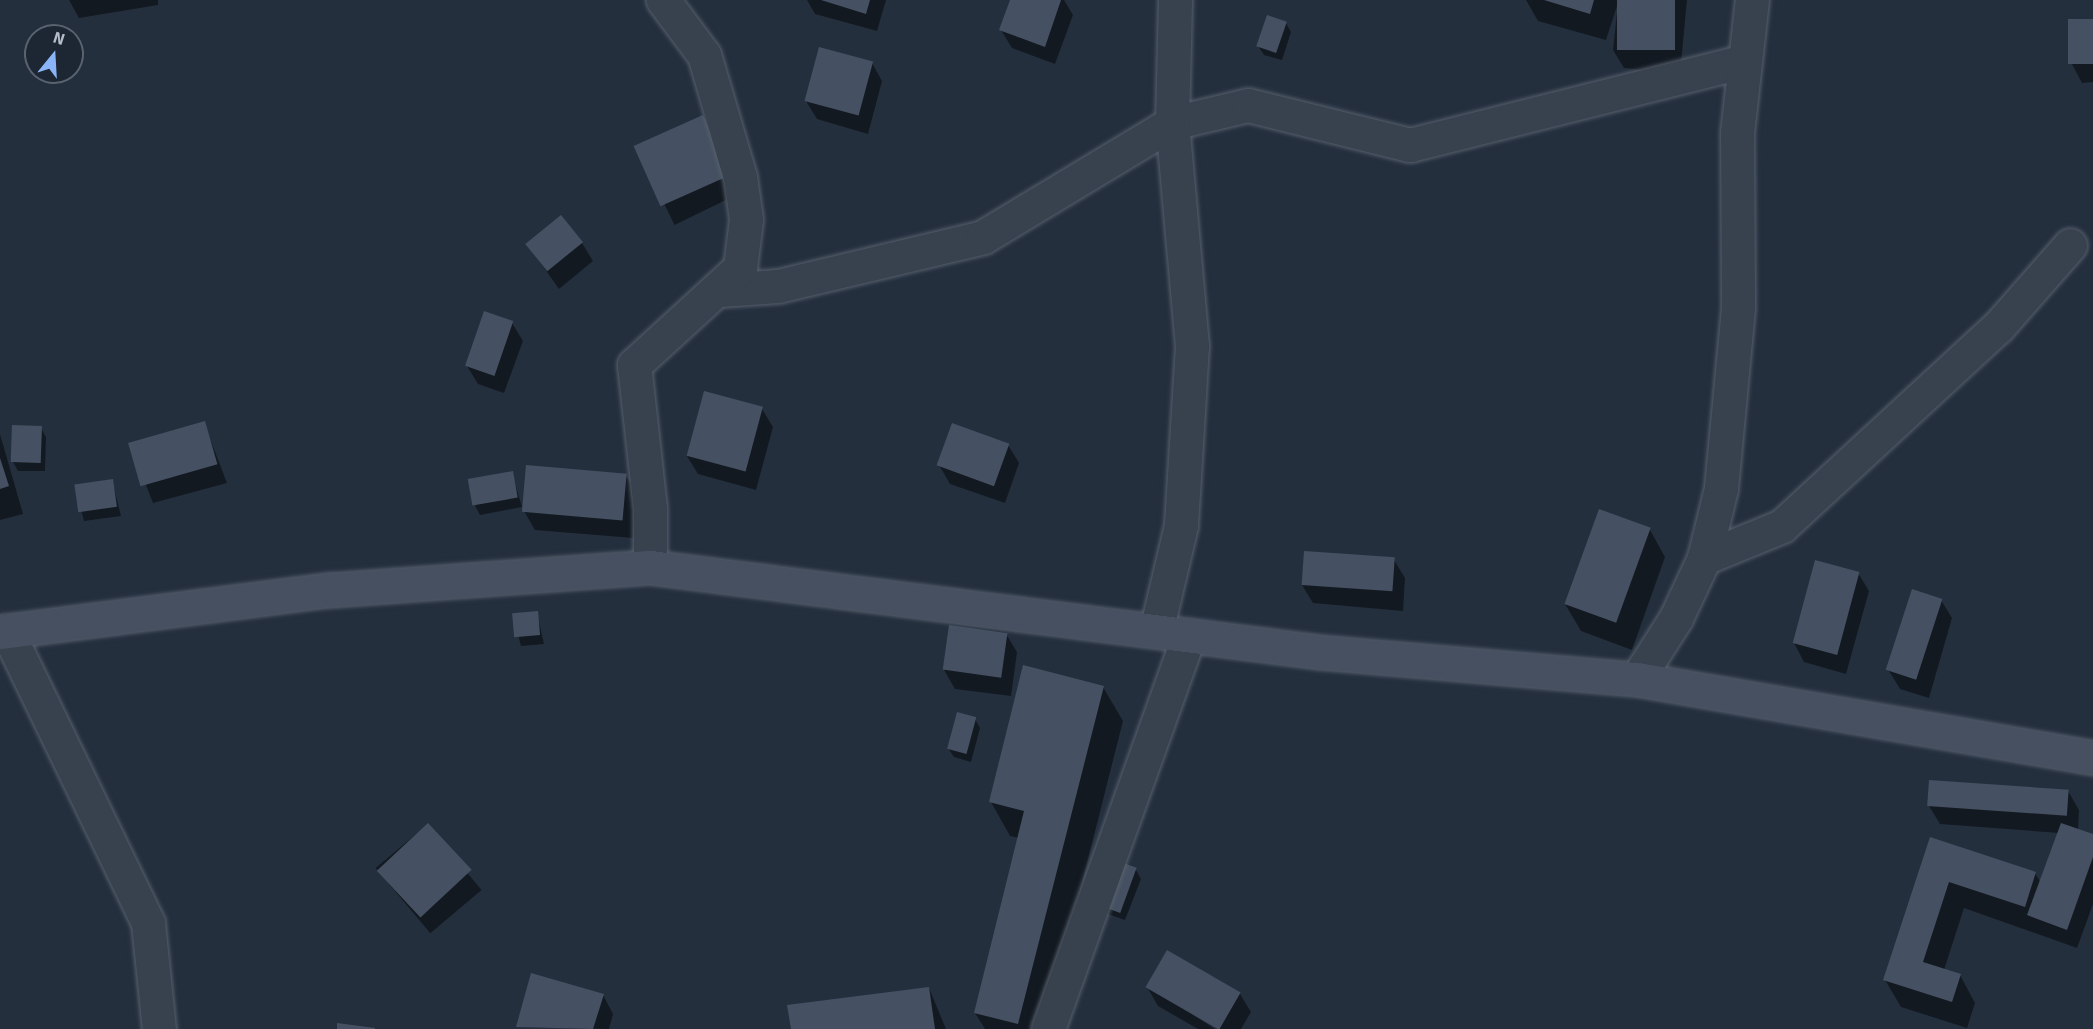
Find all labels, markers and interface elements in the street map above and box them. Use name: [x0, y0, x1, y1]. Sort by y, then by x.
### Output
north arrow: [24, 24, 84, 84]
text: N: [51, 28, 67, 50]

